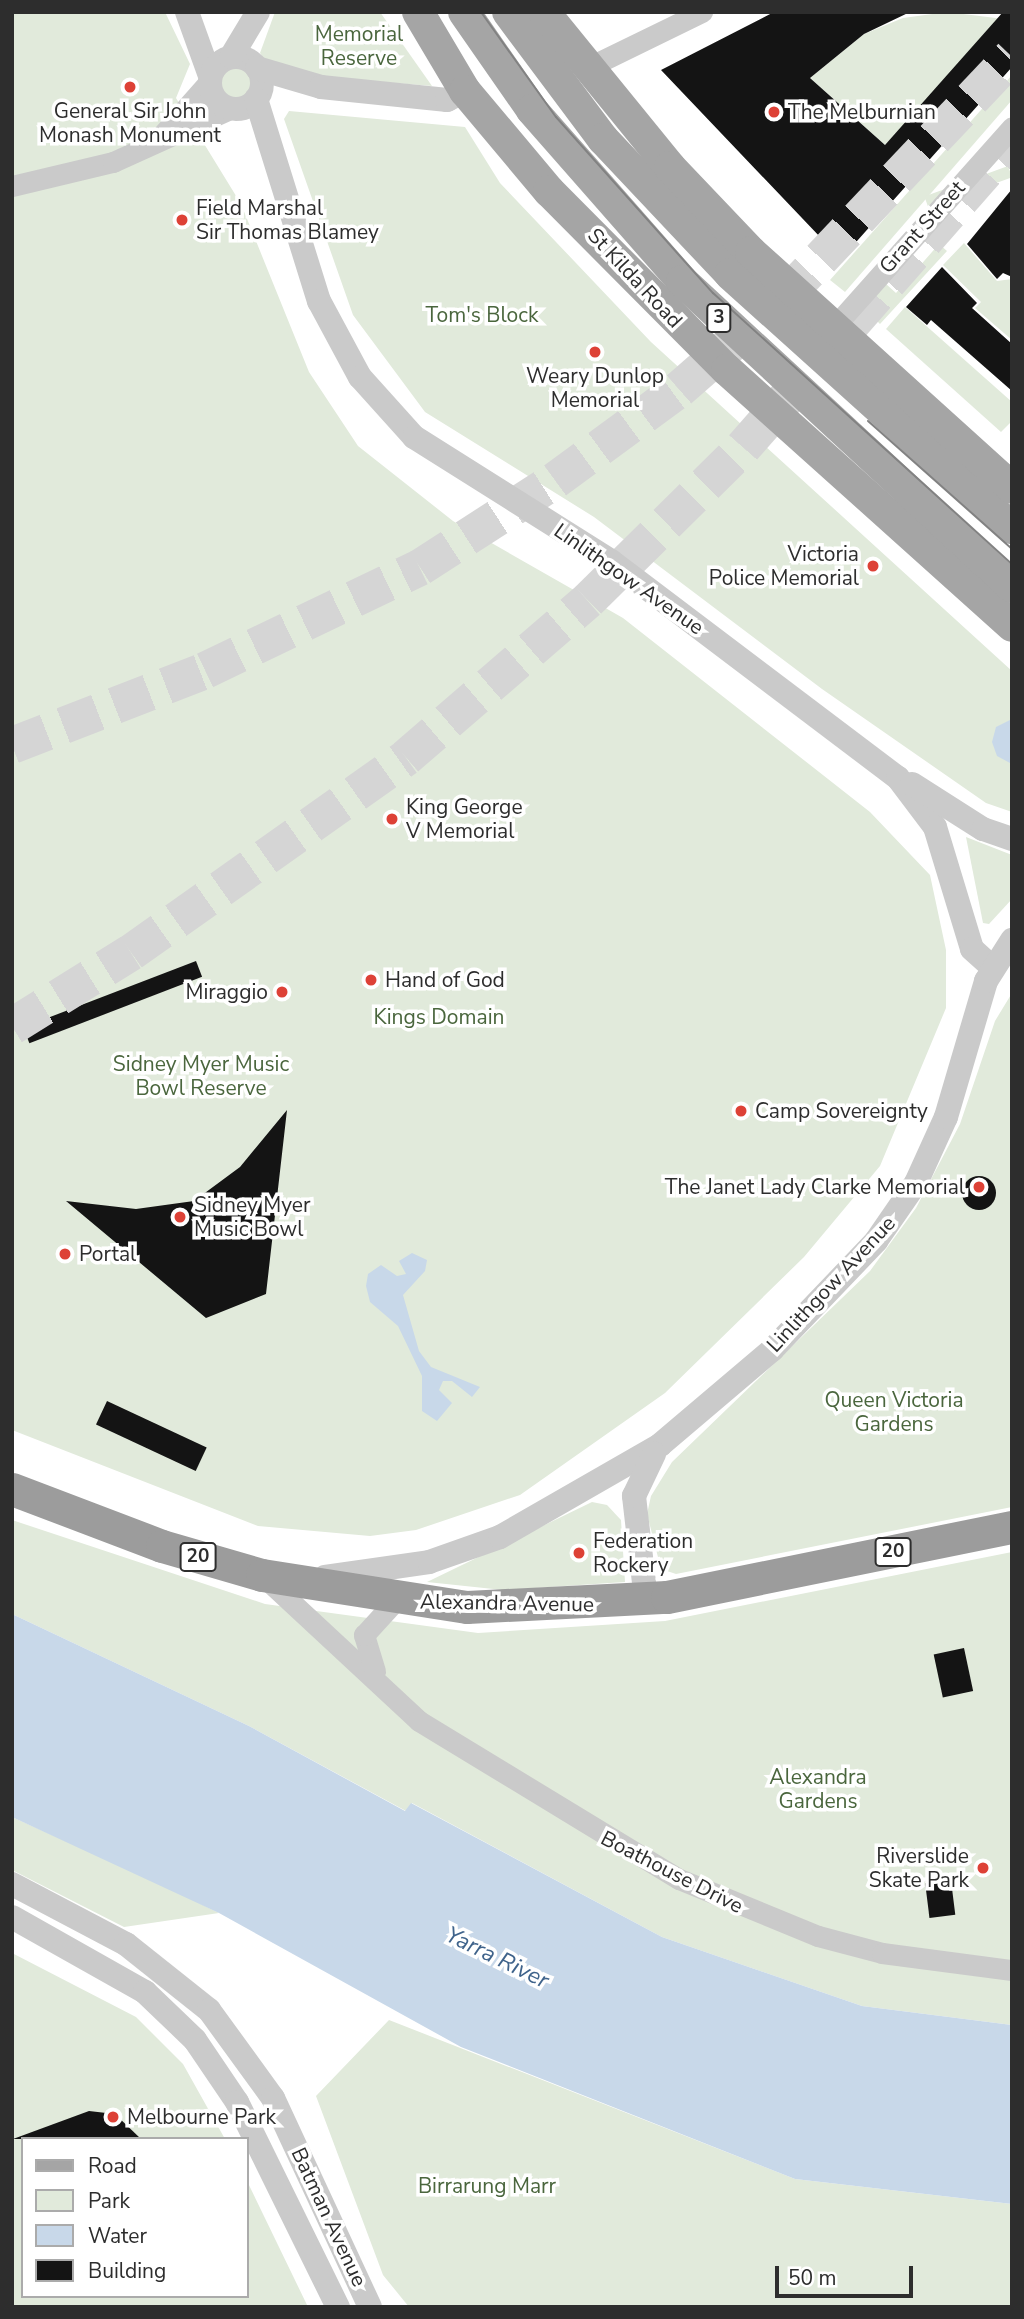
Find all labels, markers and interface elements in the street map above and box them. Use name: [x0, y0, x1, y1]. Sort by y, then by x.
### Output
park label: Memorial Reserve: [315, 21, 403, 71]
marker: General Sir John Monash Monument: [122, 79, 138, 95]
place label: General Sir John Monash Monument: [39, 98, 221, 148]
place label: The Melburnian: [788, 99, 936, 125]
marker: The Melburnian: [766, 104, 782, 120]
street label: Grant Street: [874, 176, 970, 278]
place label: Field Marshal Sir Thomas Blamey: [196, 195, 379, 245]
marker: Field Marshal Sir Thomas Blamey: [174, 212, 190, 228]
street label: St Kilda Road: [582, 223, 688, 333]
park label: Tom's Block: [425, 302, 539, 328]
road number: 3: [705, 302, 733, 334]
marker: Weary Dunlop Memorial: [587, 344, 603, 360]
place label: Weary Dunlop Memorial: [526, 363, 664, 413]
street label: Linlithgow Avenue: [549, 518, 709, 640]
place label: Victoria Police Memorial: [709, 541, 859, 591]
marker: Victoria Police Memorial: [865, 558, 881, 574]
place label: King George V Memorial: [406, 794, 523, 844]
marker: King George V Memorial: [384, 811, 400, 827]
place label: Hand of God: [385, 967, 505, 993]
marker: Hand of God: [363, 972, 379, 988]
place label: Miraggio: [185, 979, 268, 1005]
marker: Miraggio: [274, 984, 290, 1000]
park label: Kings Domain: [374, 1004, 504, 1030]
park label: Sidney Myer Music Bowl Reserve: [113, 1051, 289, 1101]
place label: Camp Sovereignty: [755, 1098, 928, 1124]
marker: Camp Sovereignty: [733, 1103, 749, 1119]
place label: The Janet Lady Clarke Memorial: [665, 1174, 965, 1200]
marker: The Janet Lady Clarke Memorial: [971, 1179, 987, 1195]
place label: Sidney Myer Music Bowl: [194, 1192, 310, 1242]
marker: Sidney Myer Music Bowl: [172, 1209, 188, 1225]
street label: Linlithgow Avenue: [761, 1211, 901, 1357]
place label: Portal: [79, 1241, 136, 1267]
marker: Portal: [57, 1246, 73, 1262]
park label: Queen Victoria Gardens: [824, 1387, 964, 1437]
place label: Federation Rockery: [593, 1528, 693, 1578]
road number: 20: [874, 1536, 912, 1568]
road number: 20: [179, 1541, 217, 1572]
marker: Federation Rockery: [571, 1545, 587, 1561]
street label: Alexandra Avenue: [420, 1589, 594, 1617]
park label: Alexandra Gardens: [769, 1764, 867, 1814]
street label: Boathouse Drive: [597, 1825, 747, 1919]
place label: Riverslide Skate Park: [869, 1843, 969, 1893]
marker: Riverslide Skate Park: [975, 1860, 991, 1876]
water label: Yarra River: [441, 1921, 553, 1995]
place label: Melbourne Park: [127, 2104, 276, 2130]
marker: Melbourne Park: [105, 2109, 121, 2125]
legend: [21, 2137, 248, 2298]
street label: Batman Avenue: [286, 2143, 372, 2291]
text: Road: [88, 2152, 137, 2180]
park label: Birrarung Marr: [418, 2173, 556, 2199]
text: Park: [88, 2187, 130, 2215]
text: Water: [88, 2222, 147, 2250]
scale bar: [779, 2252, 917, 2296]
text: Building: [88, 2257, 166, 2285]
text: 50 m: [788, 2264, 837, 2292]

